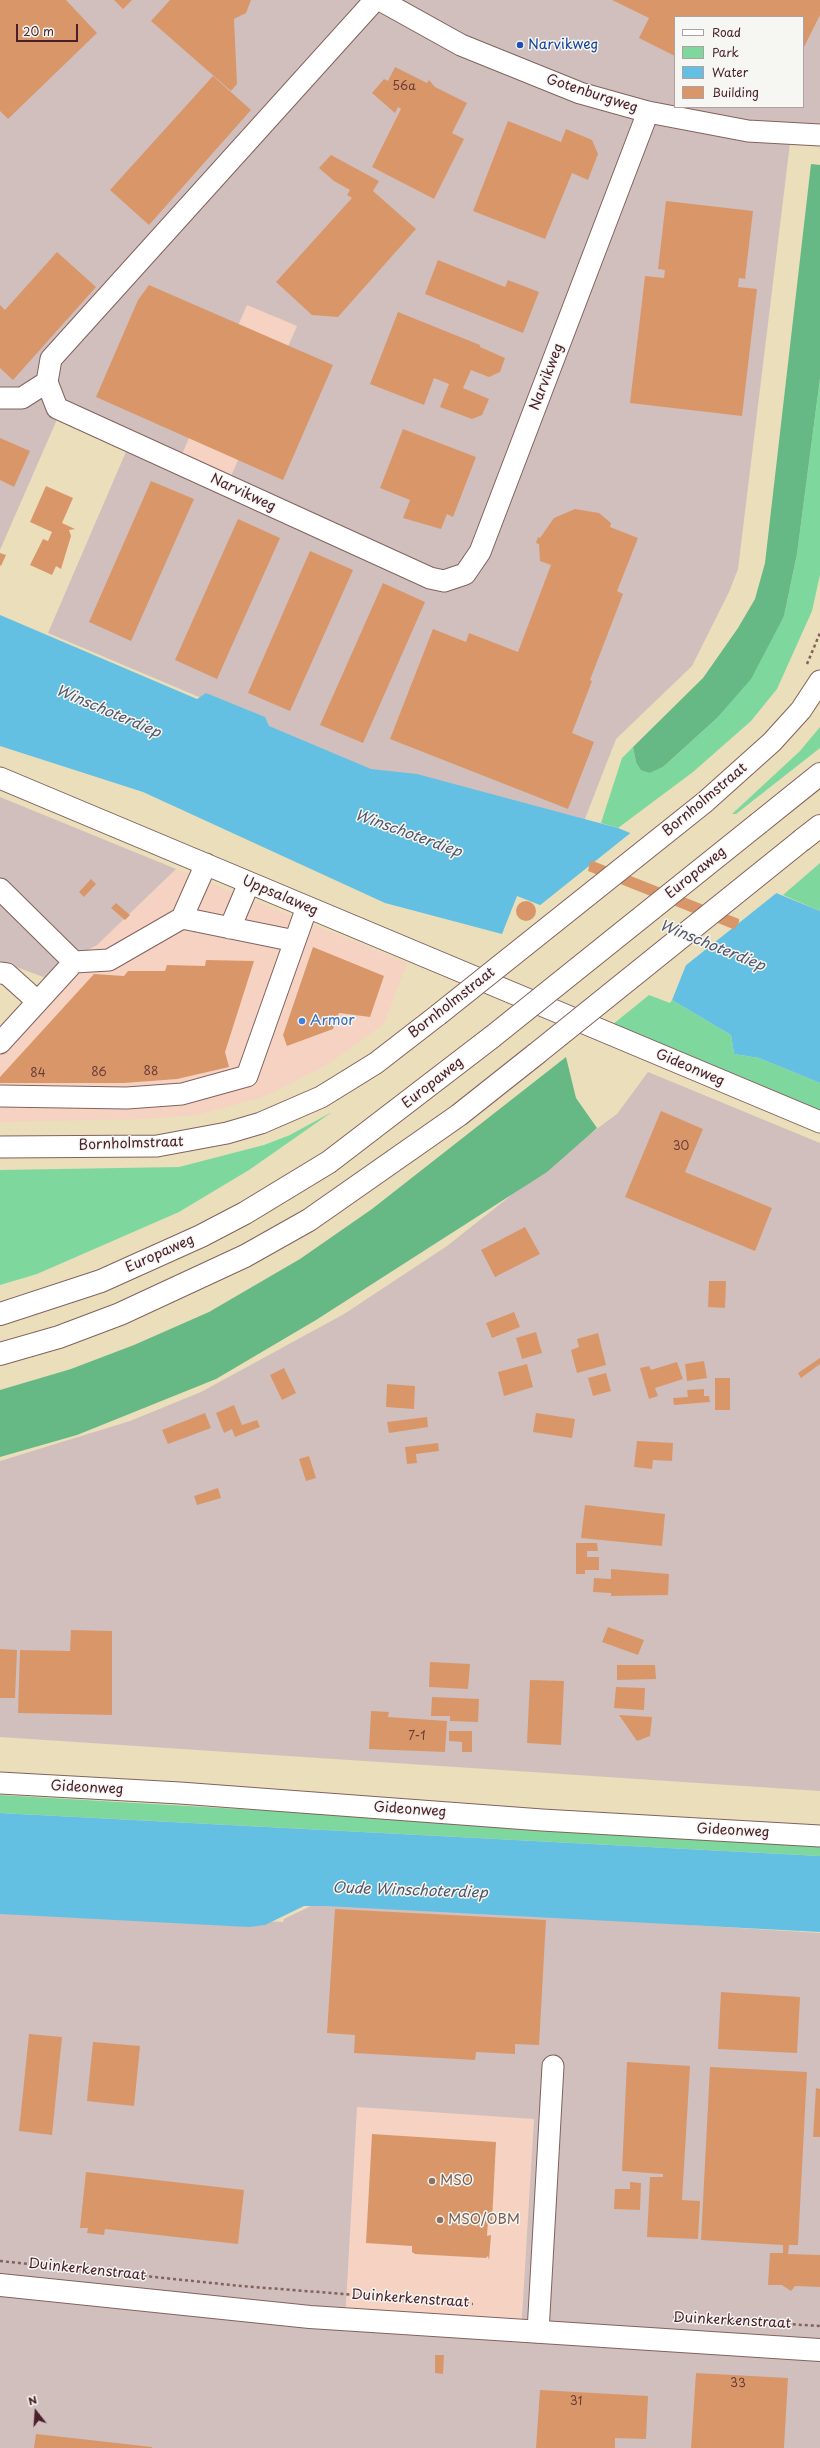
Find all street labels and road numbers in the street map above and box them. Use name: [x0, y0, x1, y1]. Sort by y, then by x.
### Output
street label: Gotenburgweg: [544, 71, 640, 117]
street label: Narvikweg: [527, 341, 567, 413]
street label: Narvikweg: [208, 471, 278, 515]
street label: Bornholmstraat: [659, 760, 751, 840]
street label: Europaweg: [662, 843, 730, 903]
street label: Uppsalaweg: [239, 872, 321, 920]
street label: Bornholmstraat: [405, 964, 499, 1042]
street label: Gideonweg: [653, 1046, 727, 1090]
street label: Europaweg: [399, 1054, 467, 1112]
street label: Bornholmstraat: [78, 1134, 184, 1154]
street label: Europaweg: [123, 1231, 197, 1277]
street label: Gideonweg: [50, 1778, 124, 1798]
street label: Gideonweg: [373, 1799, 447, 1821]
street label: Gideonweg: [696, 1821, 770, 1841]
street label: Duinkerkenstraat: [27, 2255, 147, 2285]
street label: Duinkerkenstraat: [350, 2286, 470, 2312]
street label: Duinkerkenstraat: [673, 2310, 791, 2332]

